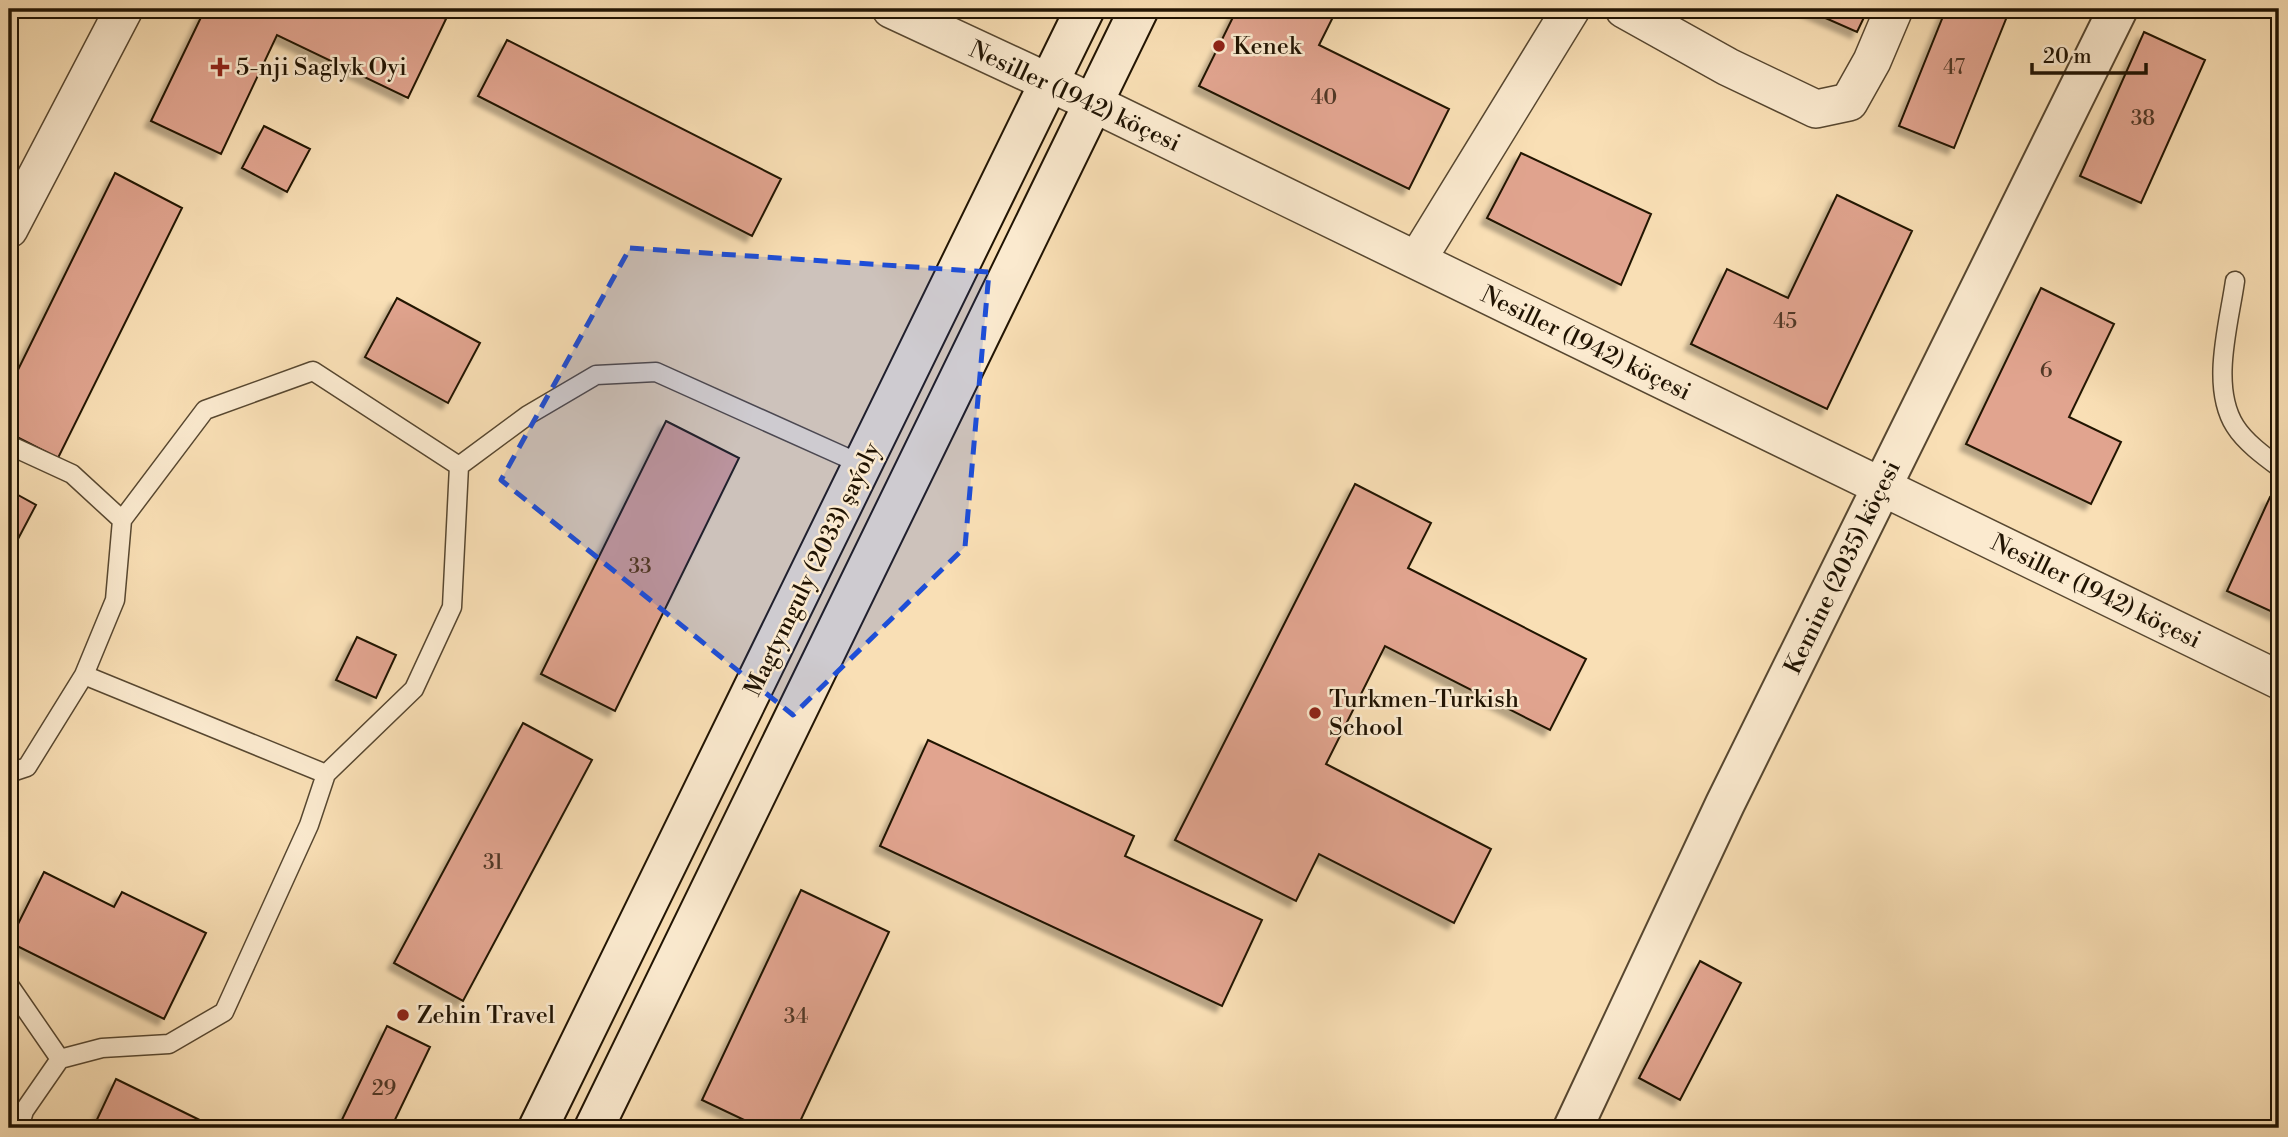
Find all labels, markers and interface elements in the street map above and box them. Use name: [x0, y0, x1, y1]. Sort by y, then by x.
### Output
place label: Kenek: [1233, 32, 1303, 62]
scale bar: [2032, 32, 2146, 76]
street label: Nesiller (1942) köçesi: [964, 35, 1185, 159]
marker: Kenek: [1211, 38, 1227, 54]
text: 20 m: [2043, 44, 2092, 70]
place label: 5-nji Saglyk Oyi: [236, 53, 407, 83]
house number: 47: [1943, 55, 1966, 81]
marker: 5-nji Saglyk Oyi: [210, 57, 230, 77]
house number: 40: [1311, 85, 1337, 111]
house number: 38: [2131, 106, 2155, 132]
street label: Nesiller (1942) köçesi: [1476, 280, 1695, 408]
house number: 45: [1773, 309, 1797, 335]
house number: 6: [2040, 358, 2053, 384]
street label: Magtymguly (2033) şaýoly: [738, 437, 888, 701]
street label: Kemine (2035) köçesi: [1778, 456, 1908, 679]
street label: Nesiller (1942) köçesi: [1986, 528, 2205, 656]
house number: 33: [628, 554, 652, 580]
place label: Turkmen-Turkish School: [1329, 685, 1519, 743]
marker: Turkmen-Turkish School: [1307, 705, 1323, 721]
house number: 31: [483, 850, 503, 876]
place label: Zehin Travel: [417, 1001, 555, 1031]
house number: 34: [784, 1004, 808, 1030]
marker: Zehin Travel: [395, 1007, 411, 1023]
house number: 29: [372, 1076, 396, 1102]

